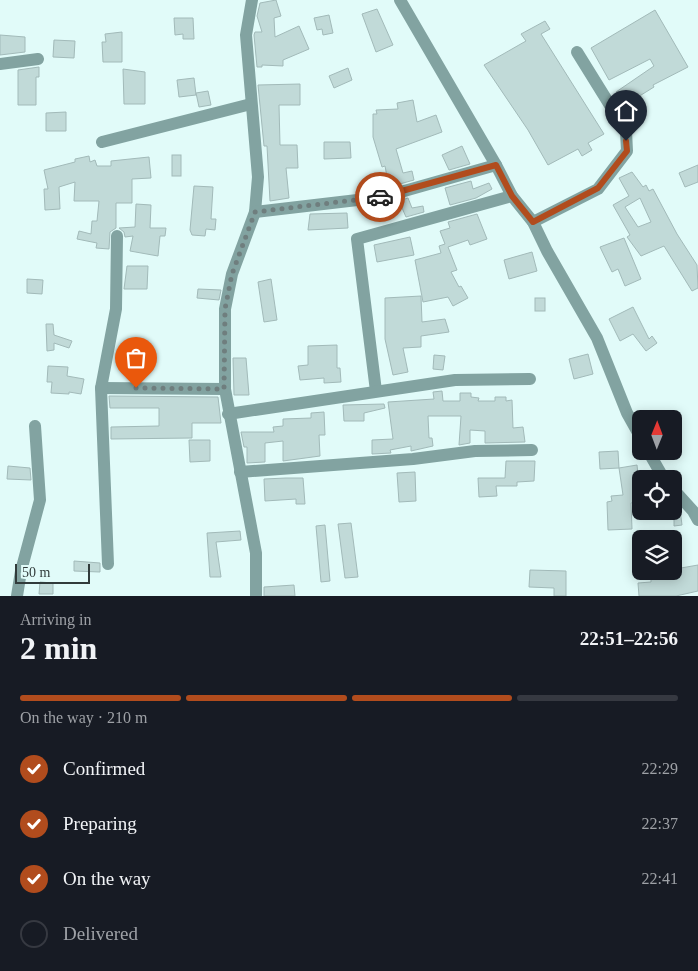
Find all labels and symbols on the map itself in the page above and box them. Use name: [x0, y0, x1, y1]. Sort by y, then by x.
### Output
pin: [605, 90, 647, 141]
courier: [355, 172, 405, 222]
pin: [115, 337, 157, 388]
north arrow: [632, 410, 682, 460]
scale bar: [15, 561, 90, 584]

